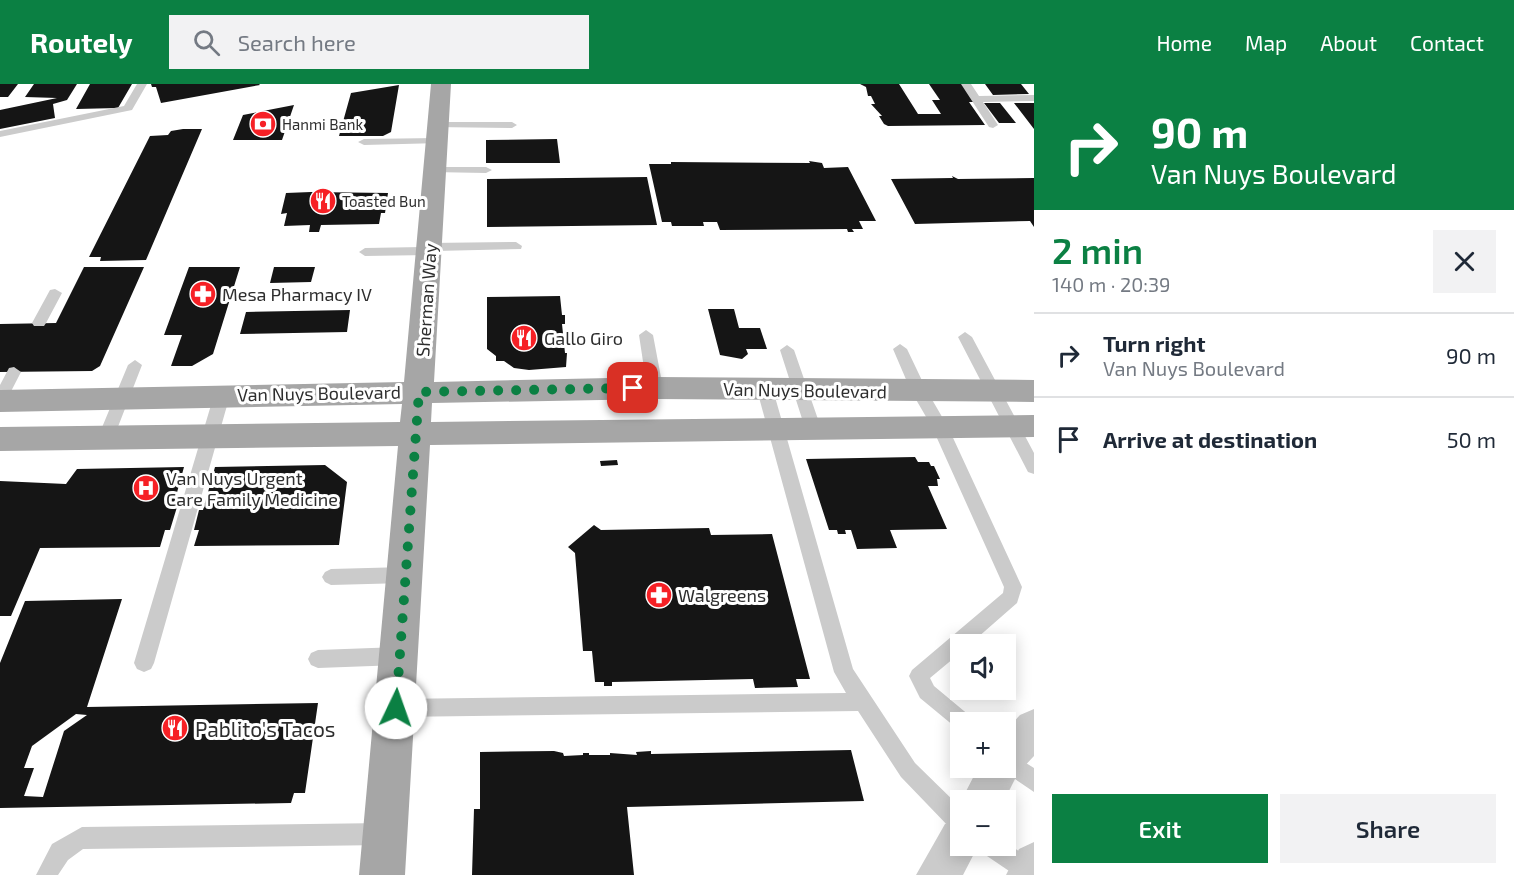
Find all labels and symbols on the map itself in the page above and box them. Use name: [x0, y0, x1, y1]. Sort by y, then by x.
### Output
bank icon: Hanmi Bank: [248, 109, 278, 139]
place label: Hanmi Bank: [282, 115, 363, 133]
restaurant icon: Toasted Bun: [308, 186, 338, 216]
place label: Toasted Bun: [342, 192, 426, 210]
street label: Sherman Way: [411, 242, 441, 357]
pharmacy icon: Mesa Pharmacy IV: [188, 279, 218, 309]
place label: Mesa Pharmacy IV: [222, 283, 372, 305]
restaurant icon: Gallo Giro: [509, 323, 539, 353]
place label: Gallo Giro: [544, 327, 623, 349]
pin: [607, 362, 658, 413]
street label: Van Nuys Boulevard: [723, 378, 887, 402]
street label: Van Nuys Boulevard: [237, 381, 401, 405]
place label: Van Nuys Urgent Care Family Medicine: [166, 467, 338, 510]
hospital icon: Van Nuys Urgent Care Family Medicine: [131, 473, 161, 503]
pharmacy icon: Walgreens: [644, 580, 674, 610]
place label: Walgreens: [678, 584, 766, 606]
position arrow: [364, 676, 428, 740]
restaurant icon: Pablito's Tacos: [160, 713, 190, 743]
place label: Pablito's Tacos: [195, 716, 336, 741]

